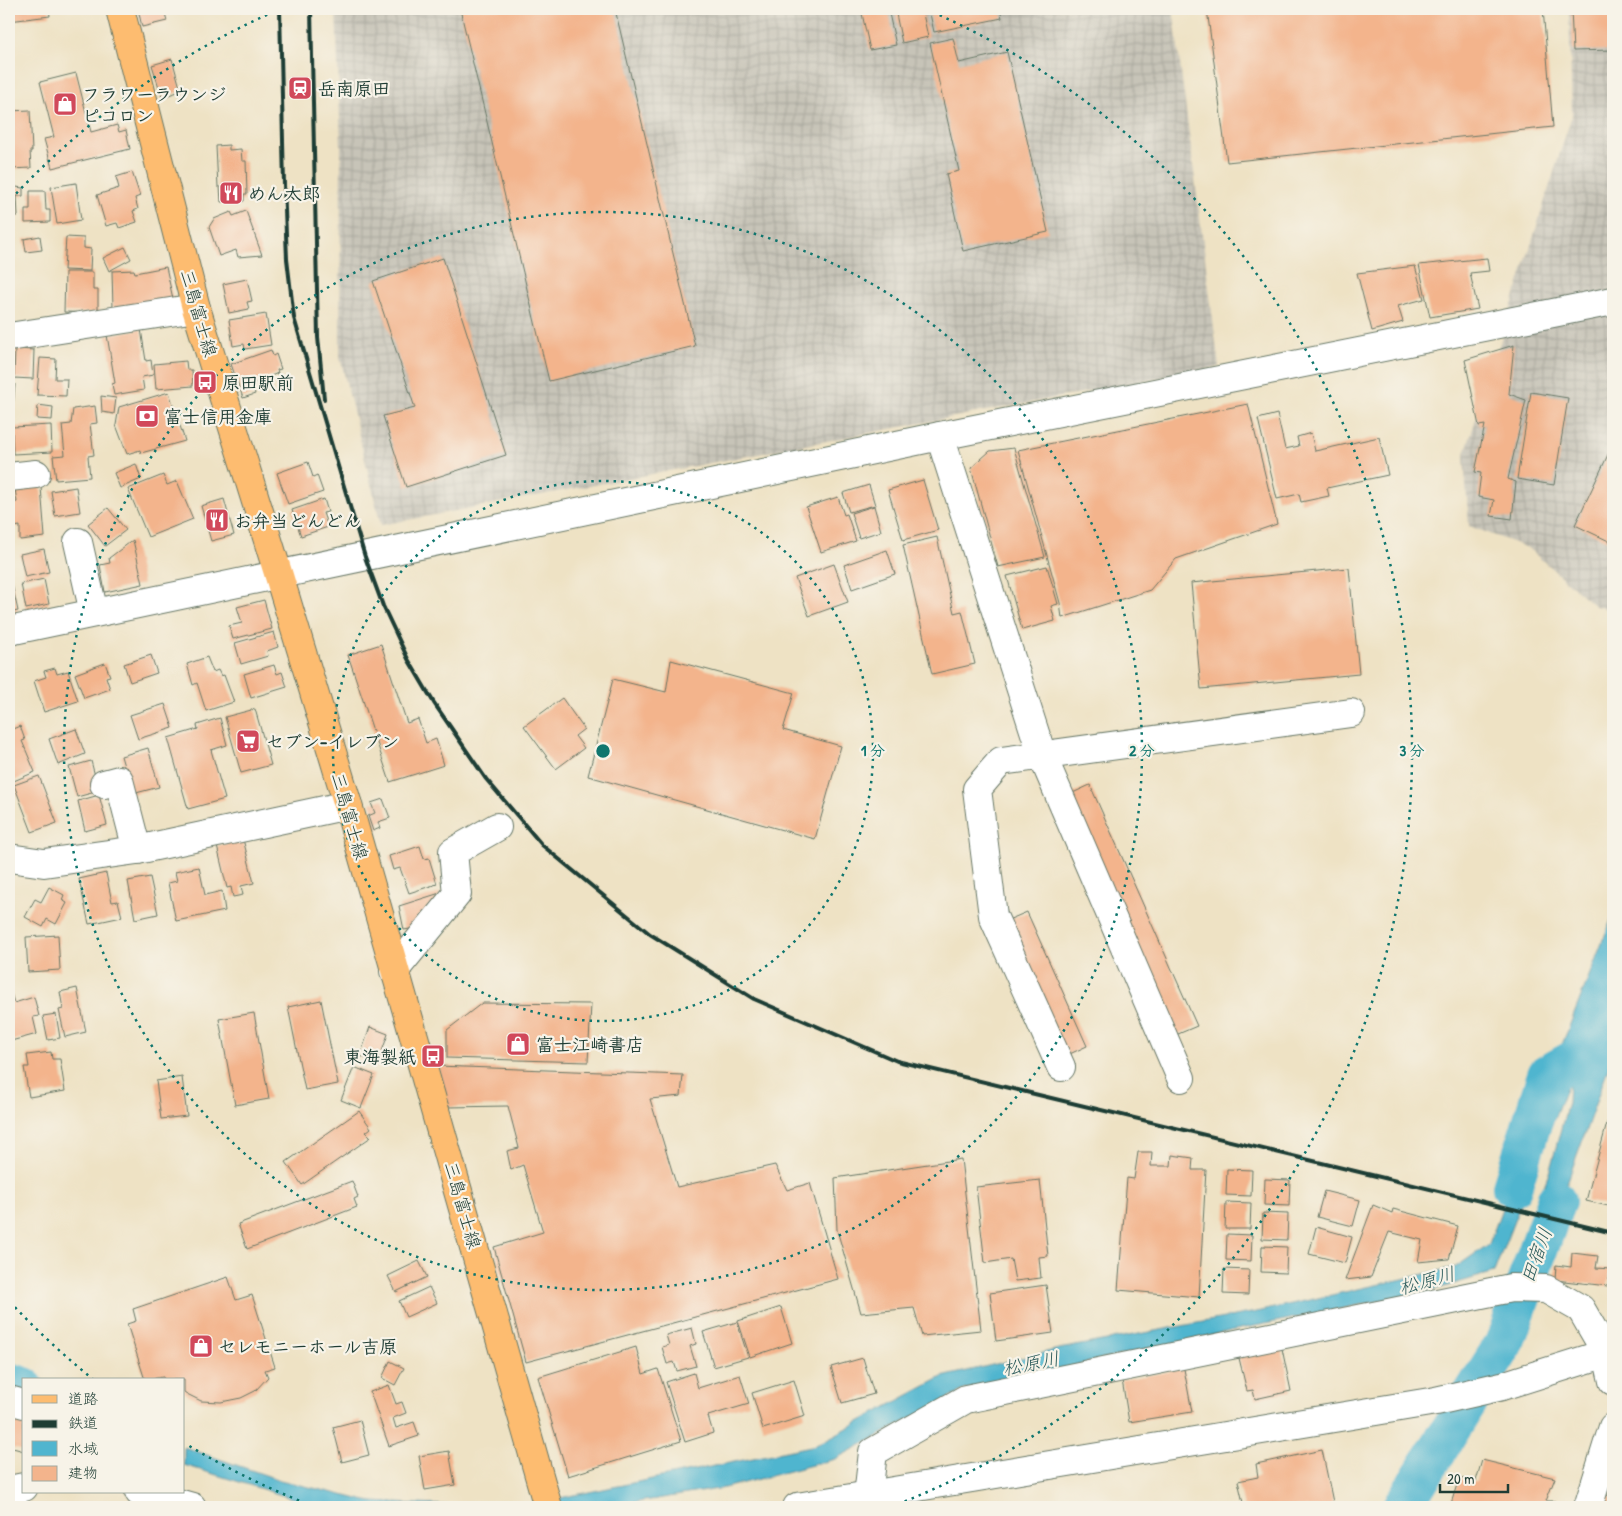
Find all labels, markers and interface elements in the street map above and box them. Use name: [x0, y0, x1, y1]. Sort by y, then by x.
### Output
station icon: 岳南原田: [287, 75, 313, 101]
place label: 岳南原田: [318, 76, 390, 101]
place label: フラワーラウンジ ピコロン: [82, 82, 226, 128]
shop icon: フラワーラウンジ ピコロン: [52, 91, 78, 117]
restaurant icon: めん太郎: [218, 180, 244, 206]
place label: めん太郎: [248, 181, 320, 206]
street label: 三島富士線: [175, 266, 223, 360]
bus stop icon: 原田駅前: [192, 369, 218, 395]
place label: 原田駅前: [222, 370, 294, 395]
bank icon: 富士信用金庫: [134, 403, 160, 429]
place label: 富士信用金庫: [164, 404, 272, 429]
restaurant icon: お弁当どんどん: [204, 507, 230, 533]
place label: お弁当どんどん: [234, 508, 361, 533]
supermarket icon: セブン-イレブン: [235, 728, 261, 754]
place label: セブン-イレブン: [266, 729, 399, 754]
text: 1 分: [861, 740, 885, 761]
text: 2 分: [1129, 740, 1155, 761]
text: 3 分: [1399, 740, 1425, 761]
centre of rings: [594, 742, 612, 760]
street label: 三島富士線: [326, 769, 374, 863]
shop icon: 富士江崎書店: [505, 1031, 531, 1057]
place label: 富士江崎書店: [536, 1032, 644, 1057]
bus stop icon: 東海製紙: [420, 1043, 446, 1069]
place label: 東海製紙: [344, 1044, 416, 1069]
street label: 三島富士線: [439, 1158, 487, 1252]
water label: 田宿川: [1514, 1224, 1558, 1286]
water label: 松原川: [1396, 1260, 1458, 1300]
shop icon: セレモニーホール吉原: [188, 1333, 214, 1359]
place label: セレモニーホール吉原: [218, 1334, 397, 1359]
water label: 松原川: [1001, 1345, 1061, 1381]
legend: [22, 1378, 185, 1494]
text: 道路: [68, 1388, 98, 1409]
text: 鉄道: [68, 1412, 98, 1433]
text: 水域: [68, 1438, 98, 1459]
scale bar: [1440, 1461, 1507, 1493]
text: 建物: [68, 1462, 98, 1483]
text: 20 m: [1447, 1468, 1474, 1489]

